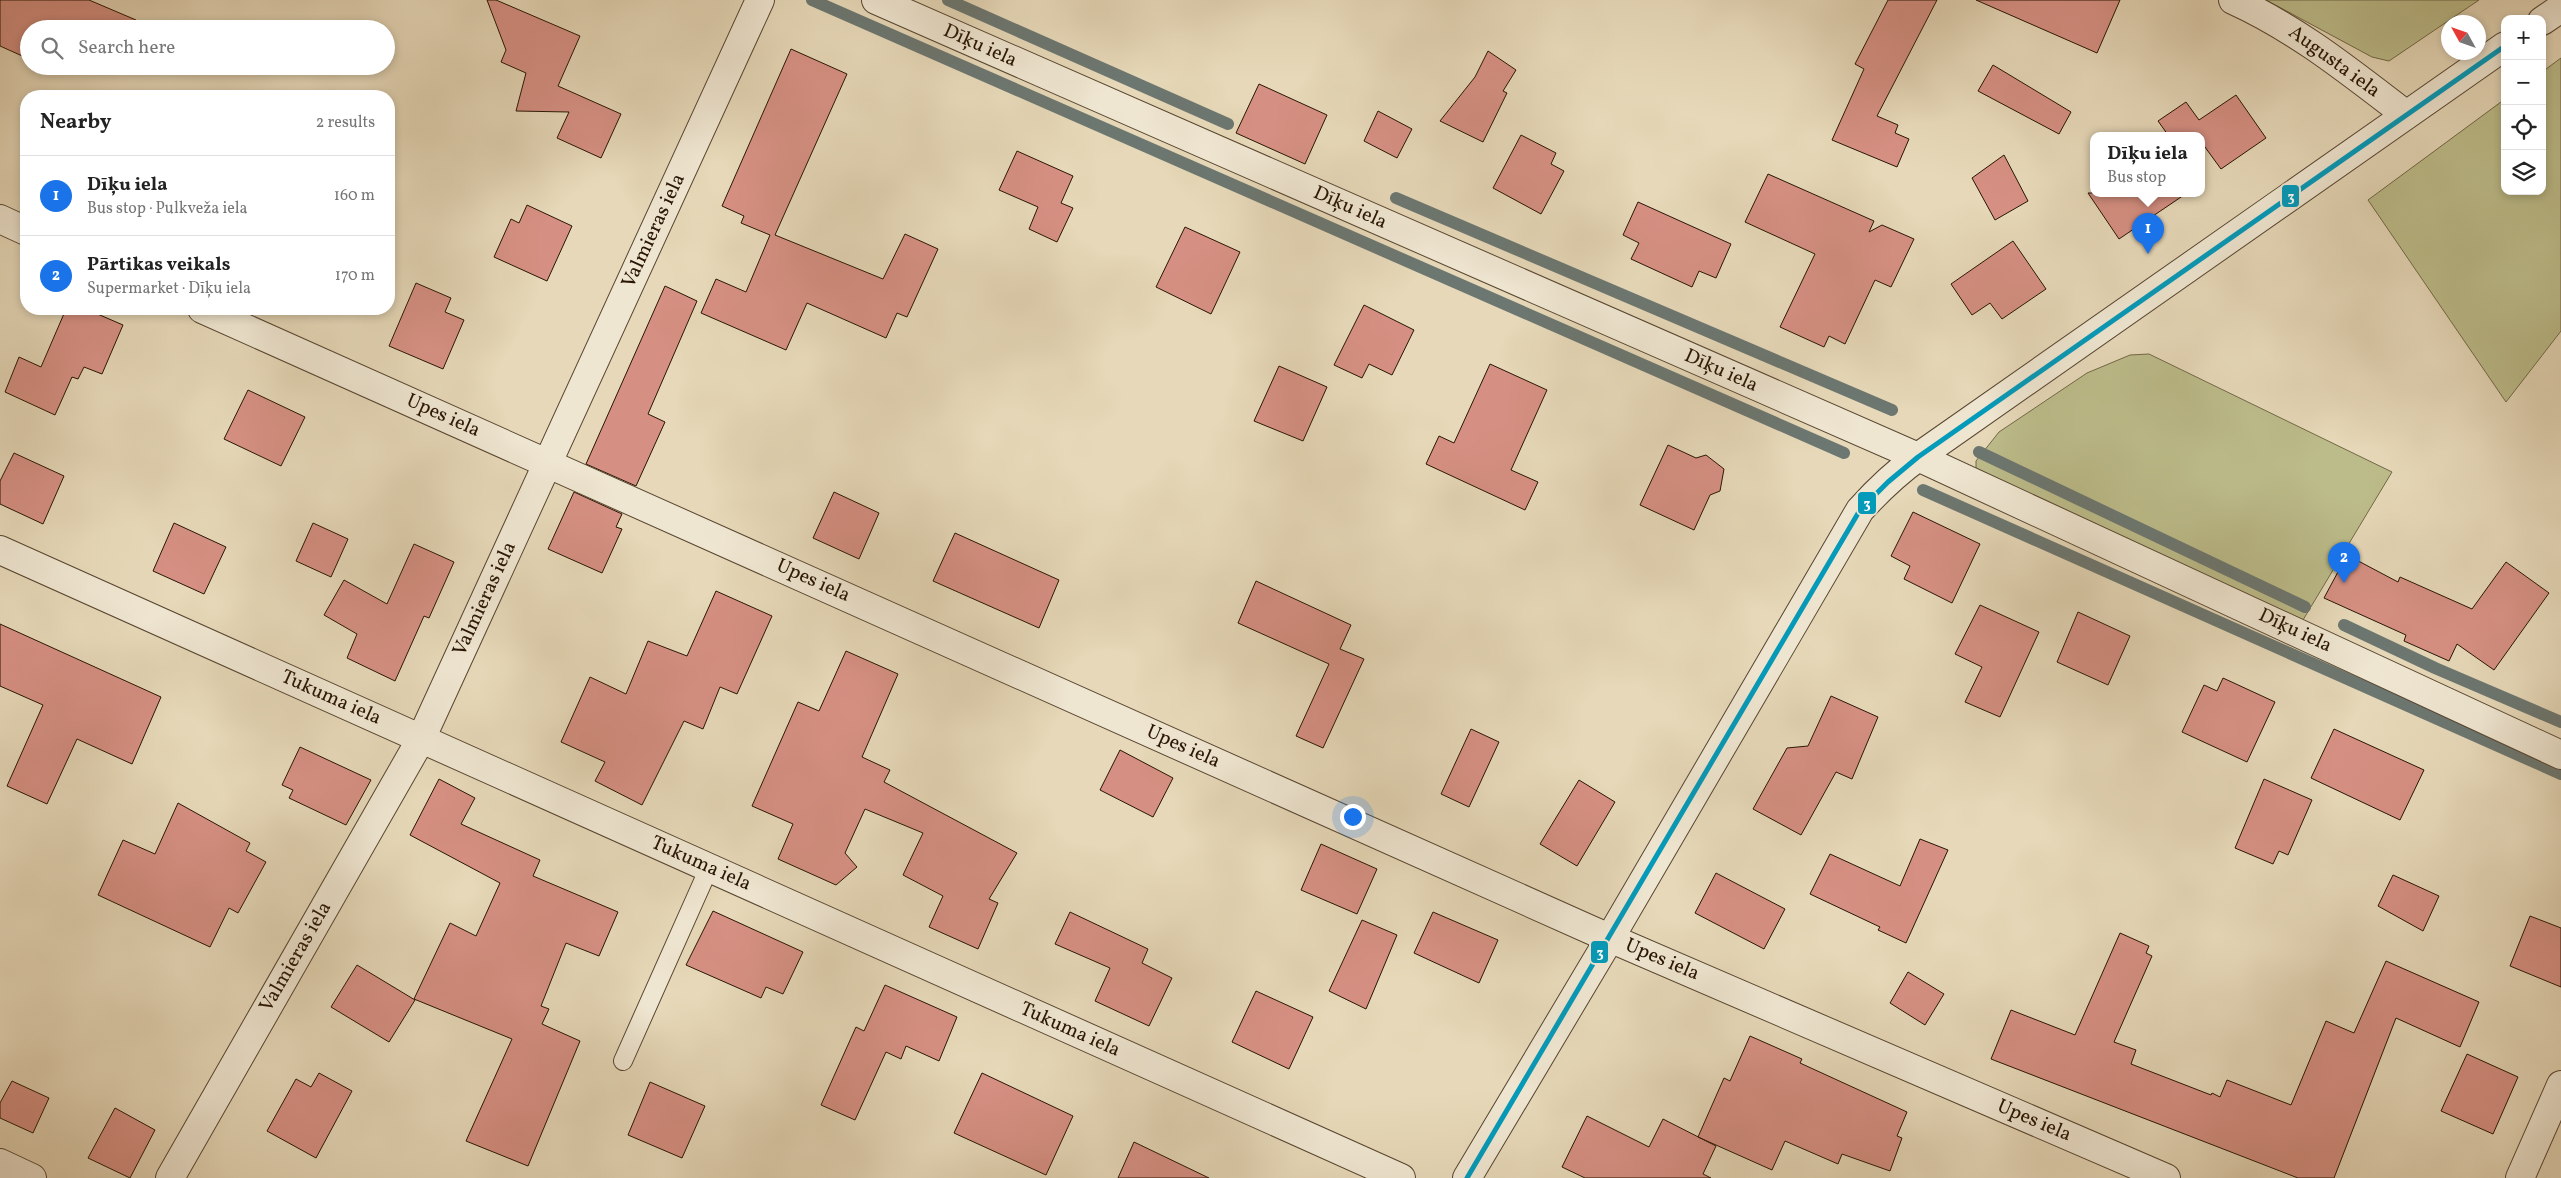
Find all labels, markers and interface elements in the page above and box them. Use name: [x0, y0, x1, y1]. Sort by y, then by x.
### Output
north arrow: [2441, 15, 2486, 60]
map controls: [2501, 15, 2546, 195]
button: +: [2501, 15, 2546, 60]
street label: Dīķu iela: [939, 17, 1021, 75]
street label: Augusta iela: [2282, 19, 2386, 105]
search box: [20, 20, 395, 75]
icon: search: [38, 34, 66, 62]
text: Search here: [78, 35, 175, 61]
button: −: [2501, 60, 2546, 105]
button: locate: [2501, 105, 2546, 150]
text: Nearby: [40, 108, 111, 137]
text: 2 results: [316, 112, 375, 134]
popup: [2090, 132, 2205, 197]
text: Dīķu iela: [2107, 141, 2188, 167]
button: layers: [2501, 150, 2546, 195]
text: Bus stop: [2107, 167, 2166, 189]
street label: Valmieras iela: [615, 169, 693, 293]
text: Dīķu iela: [87, 172, 168, 198]
street label: Dīķu iela: [1309, 179, 1391, 237]
line badge: 3: [2281, 184, 2300, 208]
text: 1: [53, 185, 59, 207]
text: 160 m: [334, 185, 375, 207]
text: 3: [2287, 188, 2295, 207]
text: Bus stop · Pulkveža iela: [87, 198, 248, 220]
pin: 1: [2132, 213, 2164, 254]
text: Pārtikas veikals: [87, 252, 230, 278]
text: 2: [52, 265, 60, 287]
text: 170 m: [335, 265, 375, 287]
text: Supermarket · Dīķu iela: [87, 278, 251, 300]
street label: Dīķu iela: [1680, 342, 1762, 400]
street label: Upes iela: [401, 387, 485, 445]
line badge: 3: [1857, 491, 1877, 515]
text: 3: [1863, 495, 1871, 514]
street label: Valmieras iela: [446, 537, 524, 661]
pin: 2: [2328, 542, 2360, 583]
street label: Upes iela: [771, 552, 855, 610]
street label: Dīķu iela: [2254, 602, 2336, 660]
street label: Tukuma iela: [276, 663, 386, 733]
street label: Upes iela: [1141, 718, 1225, 776]
your location: [1340, 804, 1366, 830]
street label: Tukuma iela: [646, 829, 756, 899]
street label: Valmieras iela: [253, 897, 339, 1017]
street label: Upes iela: [1620, 932, 1704, 988]
line badge: 3: [1590, 940, 1609, 964]
text: 3: [1596, 944, 1604, 963]
street label: Tukuma iela: [1015, 995, 1125, 1065]
street label: Upes iela: [1992, 1093, 2076, 1149]

